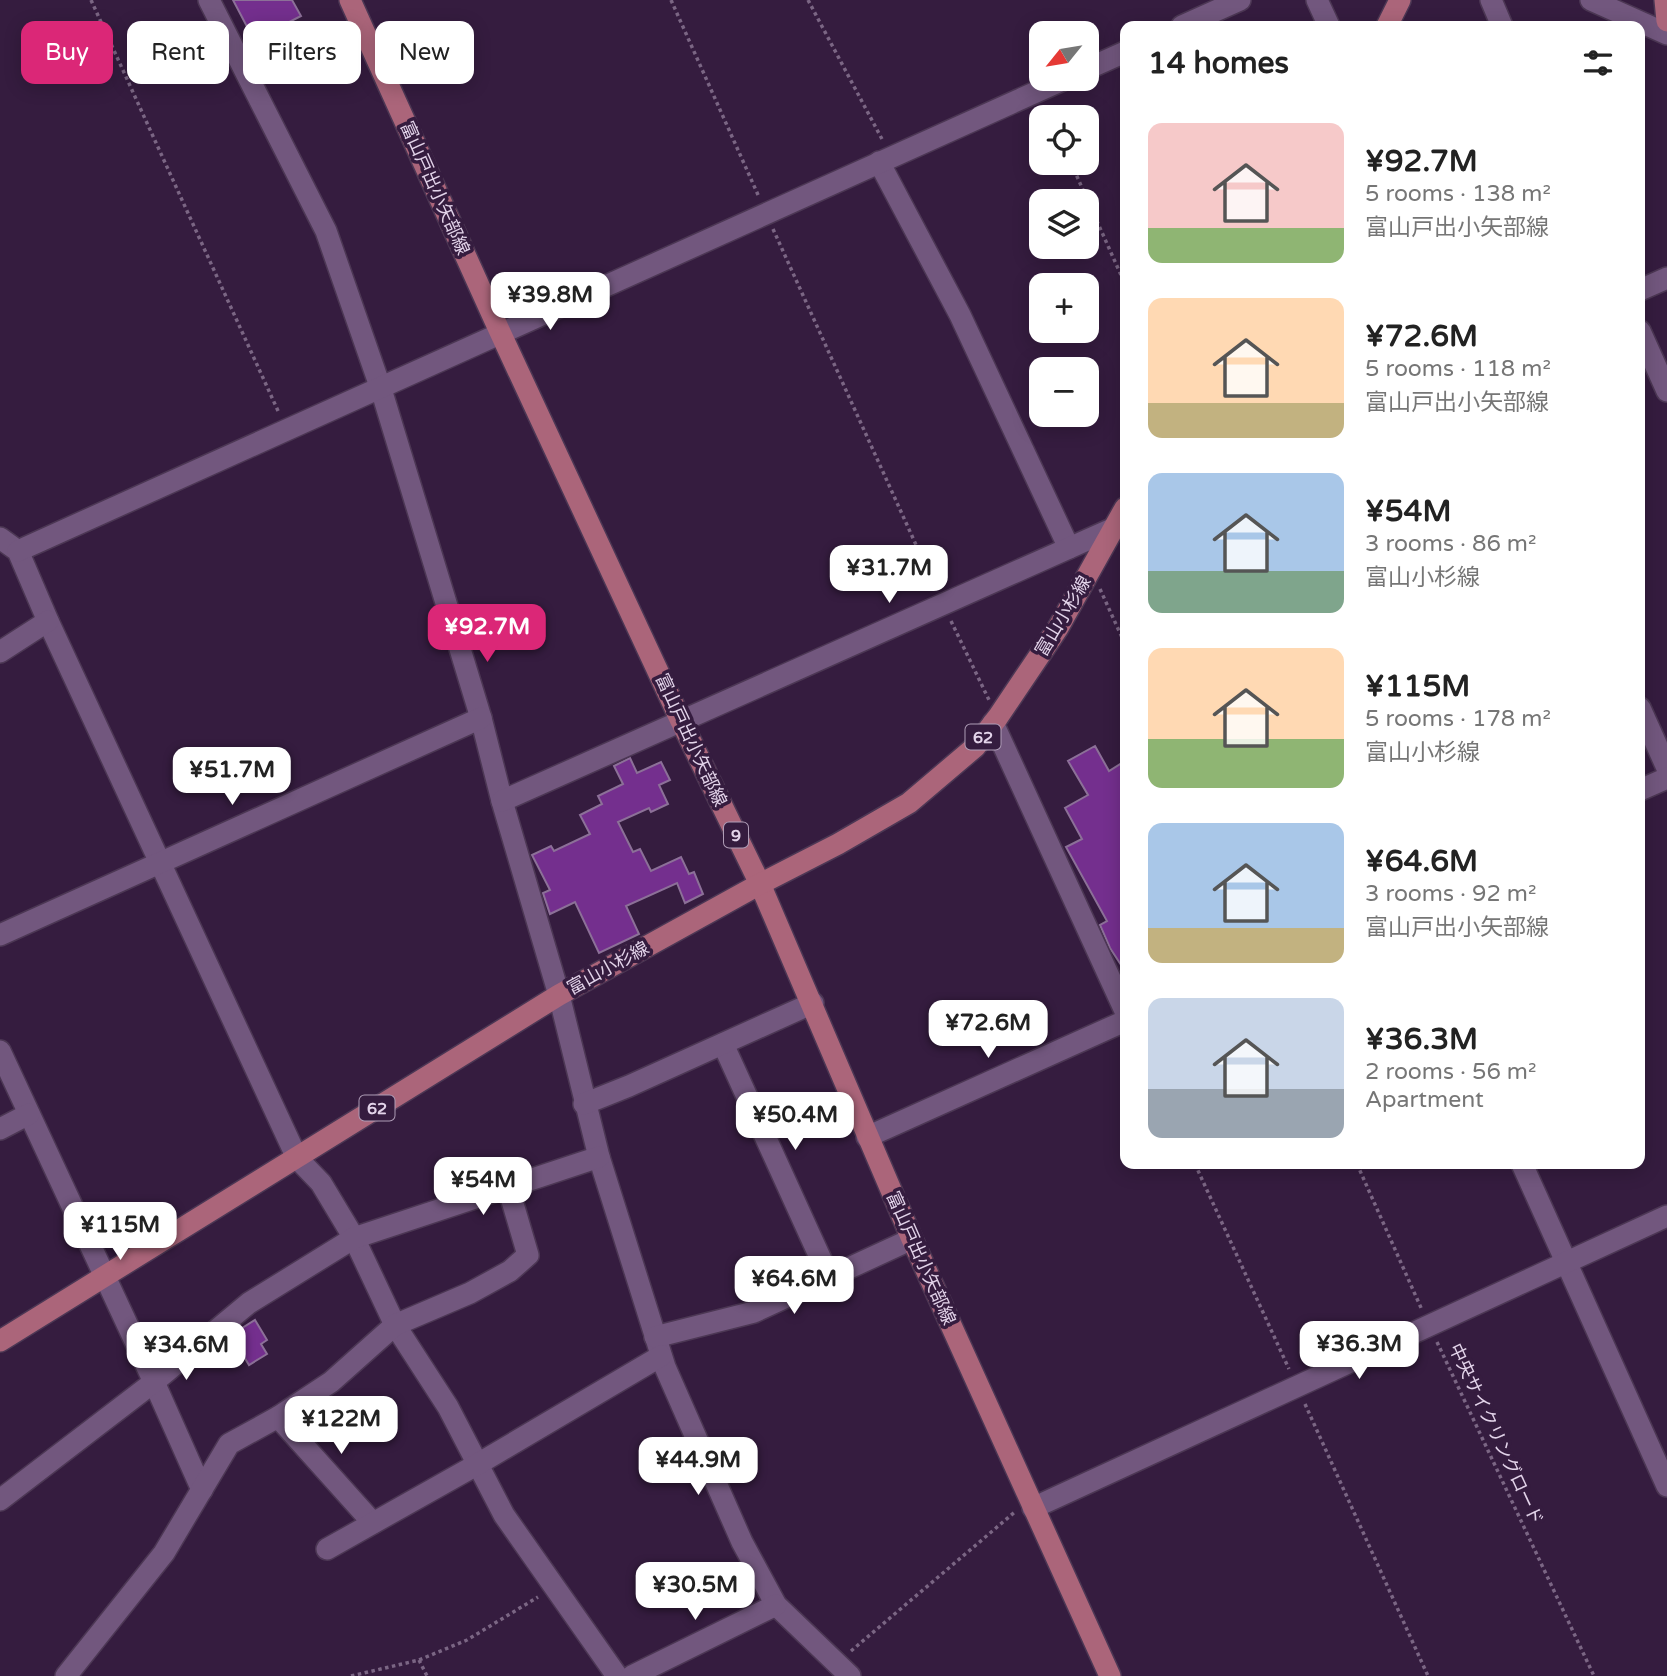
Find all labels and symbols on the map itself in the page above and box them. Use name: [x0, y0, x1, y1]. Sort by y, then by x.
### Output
north arrow: [1029, 21, 1099, 91]
street label: 富山戸出小矢部線: [396, 118, 474, 258]
pin: ¥39.8M: [493, 272, 607, 332]
pin: ¥31.7M: [832, 546, 946, 605]
street label: 富山小杉線: [1030, 572, 1096, 660]
pin: ¥92.7M: [430, 604, 544, 664]
street label: 富山戸出小矢部線: [651, 670, 731, 810]
road number: 62: [965, 724, 1000, 750]
pin: ¥51.7M: [175, 748, 289, 807]
road number: 9: [724, 822, 748, 848]
street label: 富山小杉線: [563, 937, 653, 999]
pin: ¥72.6M: [931, 1000, 1045, 1060]
pin: ¥50.4M: [738, 1092, 852, 1152]
road number: 62: [360, 1096, 394, 1120]
pin: ¥54M: [442, 1158, 524, 1217]
street label: 富山戸出小矢部線: [882, 1188, 960, 1328]
pin: ¥115M: [71, 1202, 169, 1262]
pin: ¥64.6M: [737, 1256, 851, 1316]
pin: ¥34.6M: [129, 1322, 243, 1382]
pin: ¥36.3M: [1302, 1322, 1416, 1381]
street label: 中央サイクリングロード: [1444, 1340, 1548, 1528]
pin: ¥122M: [292, 1396, 390, 1456]
pin: ¥44.9M: [641, 1438, 755, 1497]
pin: ¥30.5M: [638, 1562, 752, 1622]

